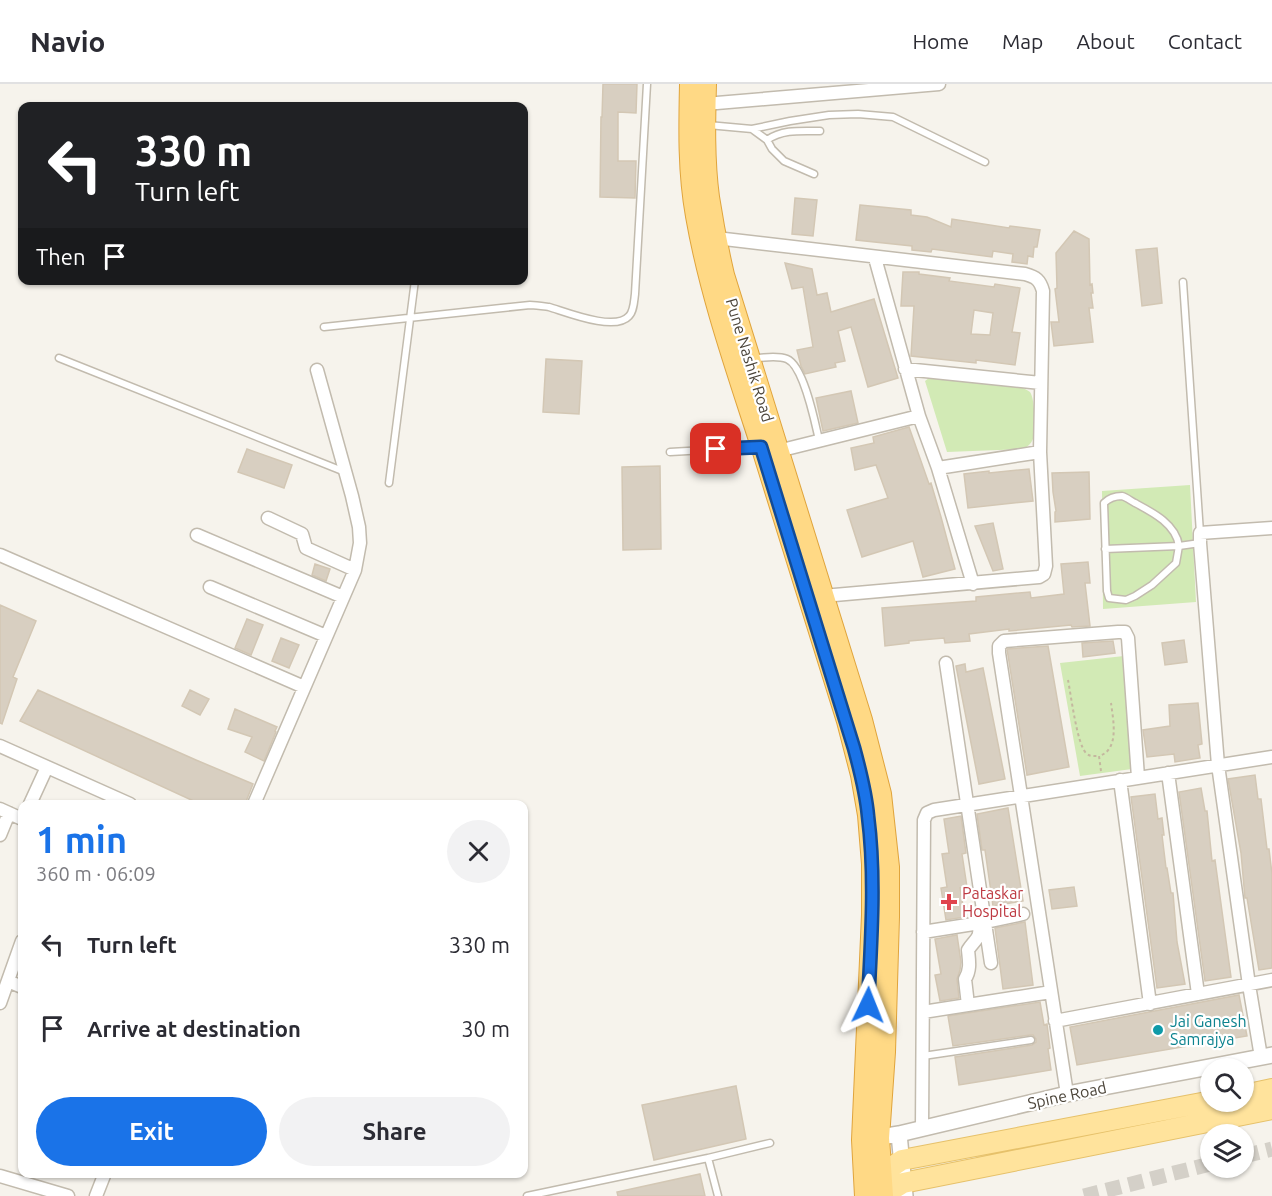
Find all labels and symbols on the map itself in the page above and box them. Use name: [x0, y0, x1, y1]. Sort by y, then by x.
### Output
street label: Pune Nashik Road: [723, 296, 777, 424]
pin: [690, 423, 741, 474]
place label: Pataskar Hospital: [962, 884, 1023, 920]
marker: Pataskar Hospital: [940, 893, 958, 911]
position arrow: [836, 973, 900, 1037]
place label: Jai Ganesh Samrajya: [1170, 1012, 1247, 1048]
marker: Jai Ganesh Samrajya: [1151, 1023, 1165, 1037]
street label: Spine Road: [1026, 1078, 1108, 1112]

